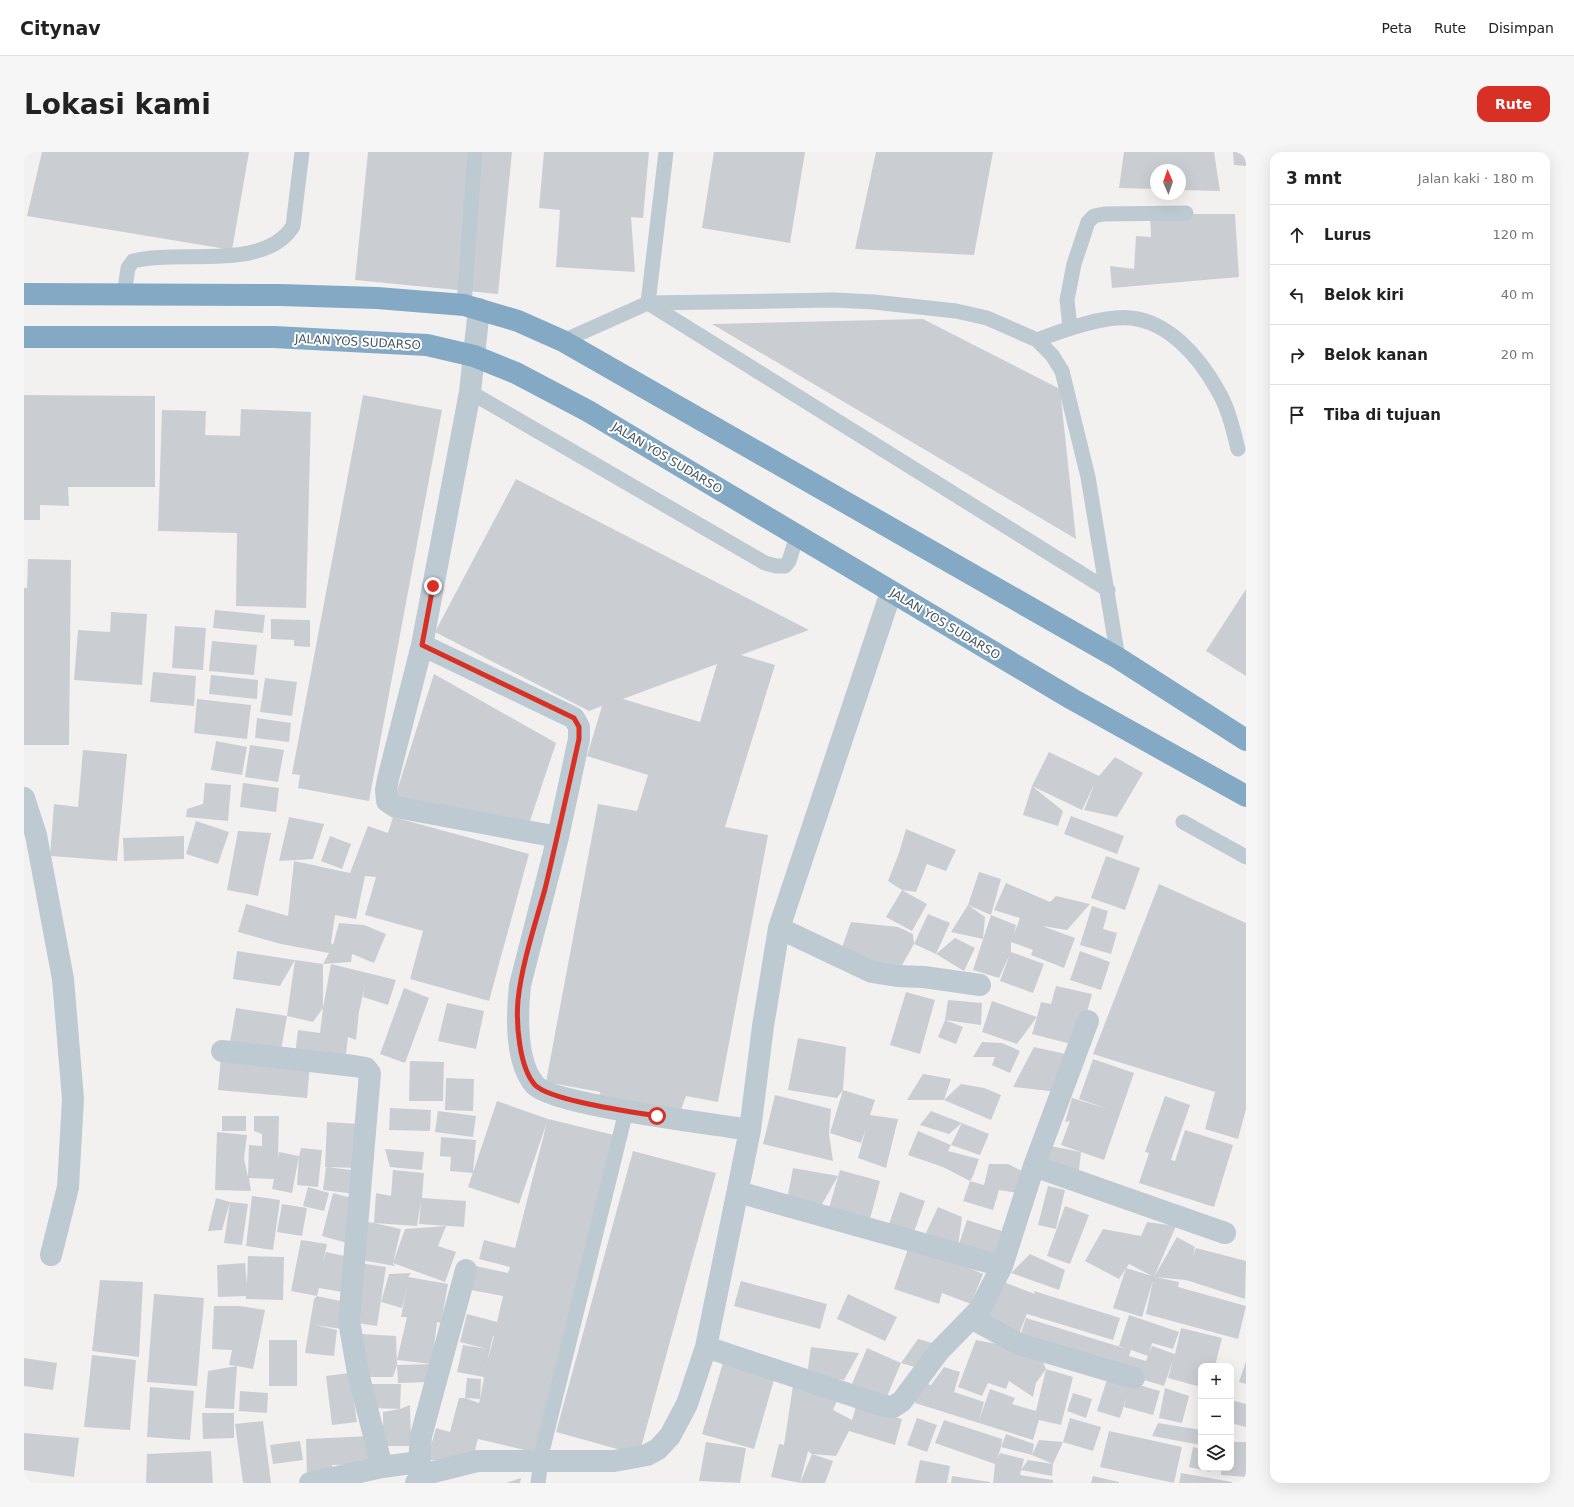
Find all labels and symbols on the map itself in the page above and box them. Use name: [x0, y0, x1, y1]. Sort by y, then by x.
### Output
north arrow: [1150, 164, 1186, 200]
street label: JALAN YOS SUDARSO: [294, 332, 421, 352]
street label: JALAN YOS SUDARSO: [608, 419, 725, 496]
route end: [424, 577, 442, 595]
street label: JALAN YOS SUDARSO: [886, 585, 1003, 662]
route start: [648, 1107, 666, 1125]

